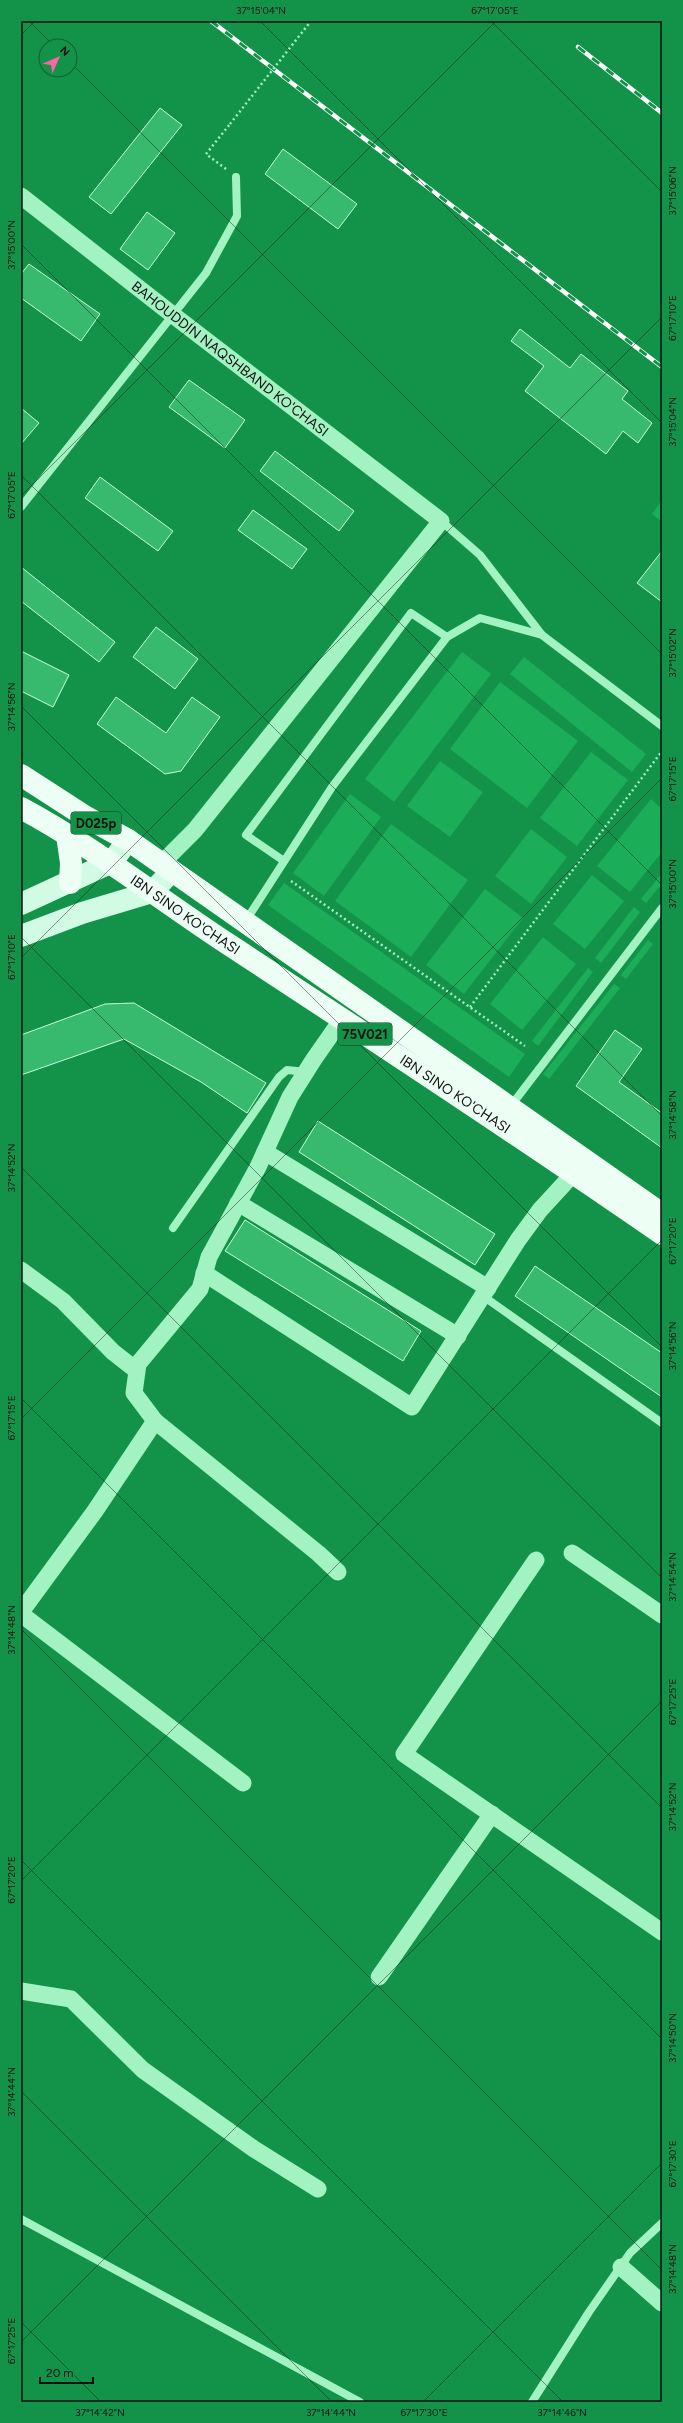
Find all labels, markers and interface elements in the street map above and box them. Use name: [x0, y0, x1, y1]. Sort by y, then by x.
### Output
text: 37°15'04"N: [236, 4, 286, 17]
text: 67°17'05"E: [471, 4, 519, 17]
north arrow: [38, 38, 78, 78]
text: N: [57, 44, 72, 59]
text: 37°15'06"N: [666, 166, 679, 216]
text: 37°15'00"N: [5, 220, 18, 270]
street label: BAHOUDDIN NAQSHBAND KO'CHASI: [128, 278, 332, 440]
text: 67°17'10"E: [666, 295, 679, 341]
text: 37°15'04"N: [666, 397, 679, 447]
text: 67°17'05"E: [5, 471, 18, 519]
text: 37°15'02"N: [666, 628, 679, 678]
text: 37°14'56"N: [5, 682, 18, 732]
text: 67°17'15"E: [666, 756, 679, 802]
road number: D025p: [71, 812, 121, 834]
text: 37°15'00"N: [666, 859, 679, 909]
street label: IBN SINO KO'CHASI: [127, 871, 243, 958]
text: 67°17'10"E: [5, 934, 18, 980]
road number: 75V021: [338, 1023, 392, 1045]
street label: IBN SINO KO'CHASI: [396, 1051, 513, 1137]
text: 37°14'58"N: [666, 1090, 679, 1140]
text: 37°14'52"N: [5, 1143, 18, 1193]
text: 67°17'20"E: [666, 1217, 679, 1265]
text: 37°14'56"N: [666, 1321, 679, 1371]
text: 67°17'15"E: [5, 1395, 18, 1441]
text: 37°14'54"N: [666, 1552, 679, 1602]
text: 37°14'48"N: [5, 1605, 18, 1655]
text: 67°17'25"E: [666, 1679, 679, 1725]
text: 37°14'52"N: [666, 1782, 679, 1832]
text: 67°17'20"E: [5, 1856, 18, 1904]
text: 37°14'50"N: [666, 2013, 679, 2063]
text: 37°14'44"N: [5, 2067, 18, 2117]
text: 67°17'30"E: [666, 2140, 679, 2188]
text: 37°14'48"N: [666, 2244, 679, 2294]
text: 67°17'25"E: [5, 2318, 18, 2364]
scale bar: [40, 2359, 93, 2385]
text: 20 m: [46, 2366, 74, 2380]
text: 37°14'42"N: [75, 2406, 125, 2419]
text: 37°14'44"N: [306, 2406, 356, 2419]
text: 67°17'30"E: [400, 2406, 448, 2419]
text: 37°14'46"N: [537, 2406, 587, 2419]

